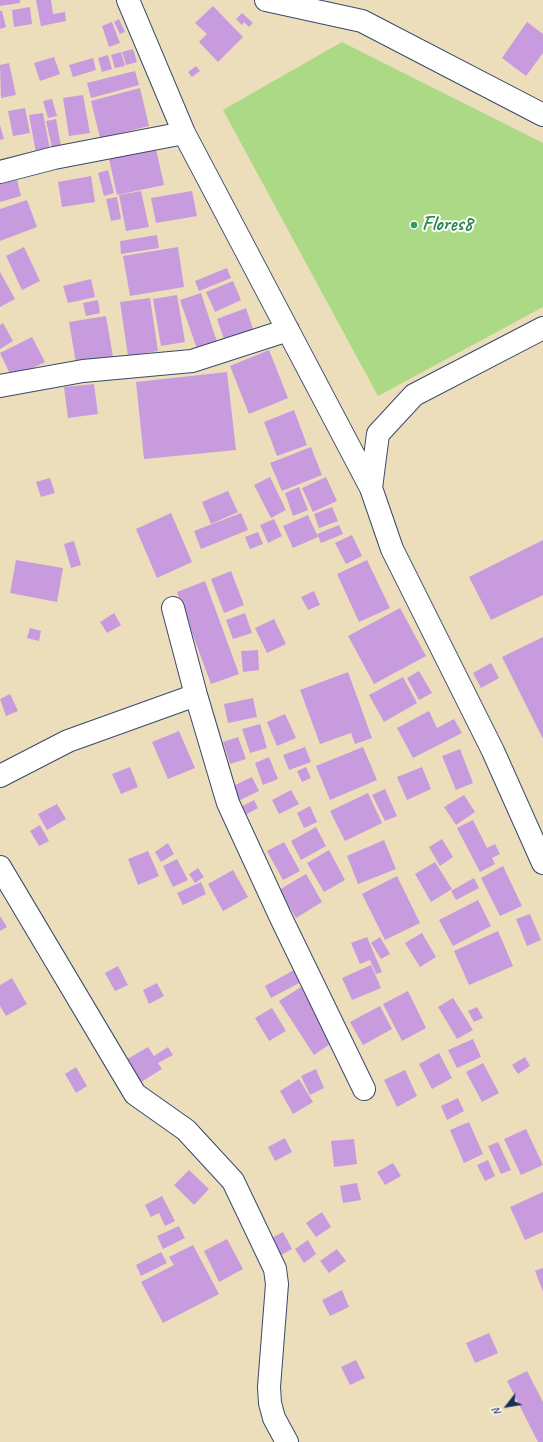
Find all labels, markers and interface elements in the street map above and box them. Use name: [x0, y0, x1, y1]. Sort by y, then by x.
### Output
place label: Flores8: [422, 213, 472, 237]
marker: Flores8: [409, 220, 419, 230]
north arrow: [487, 1386, 527, 1426]
text: N: [489, 1406, 504, 1419]

